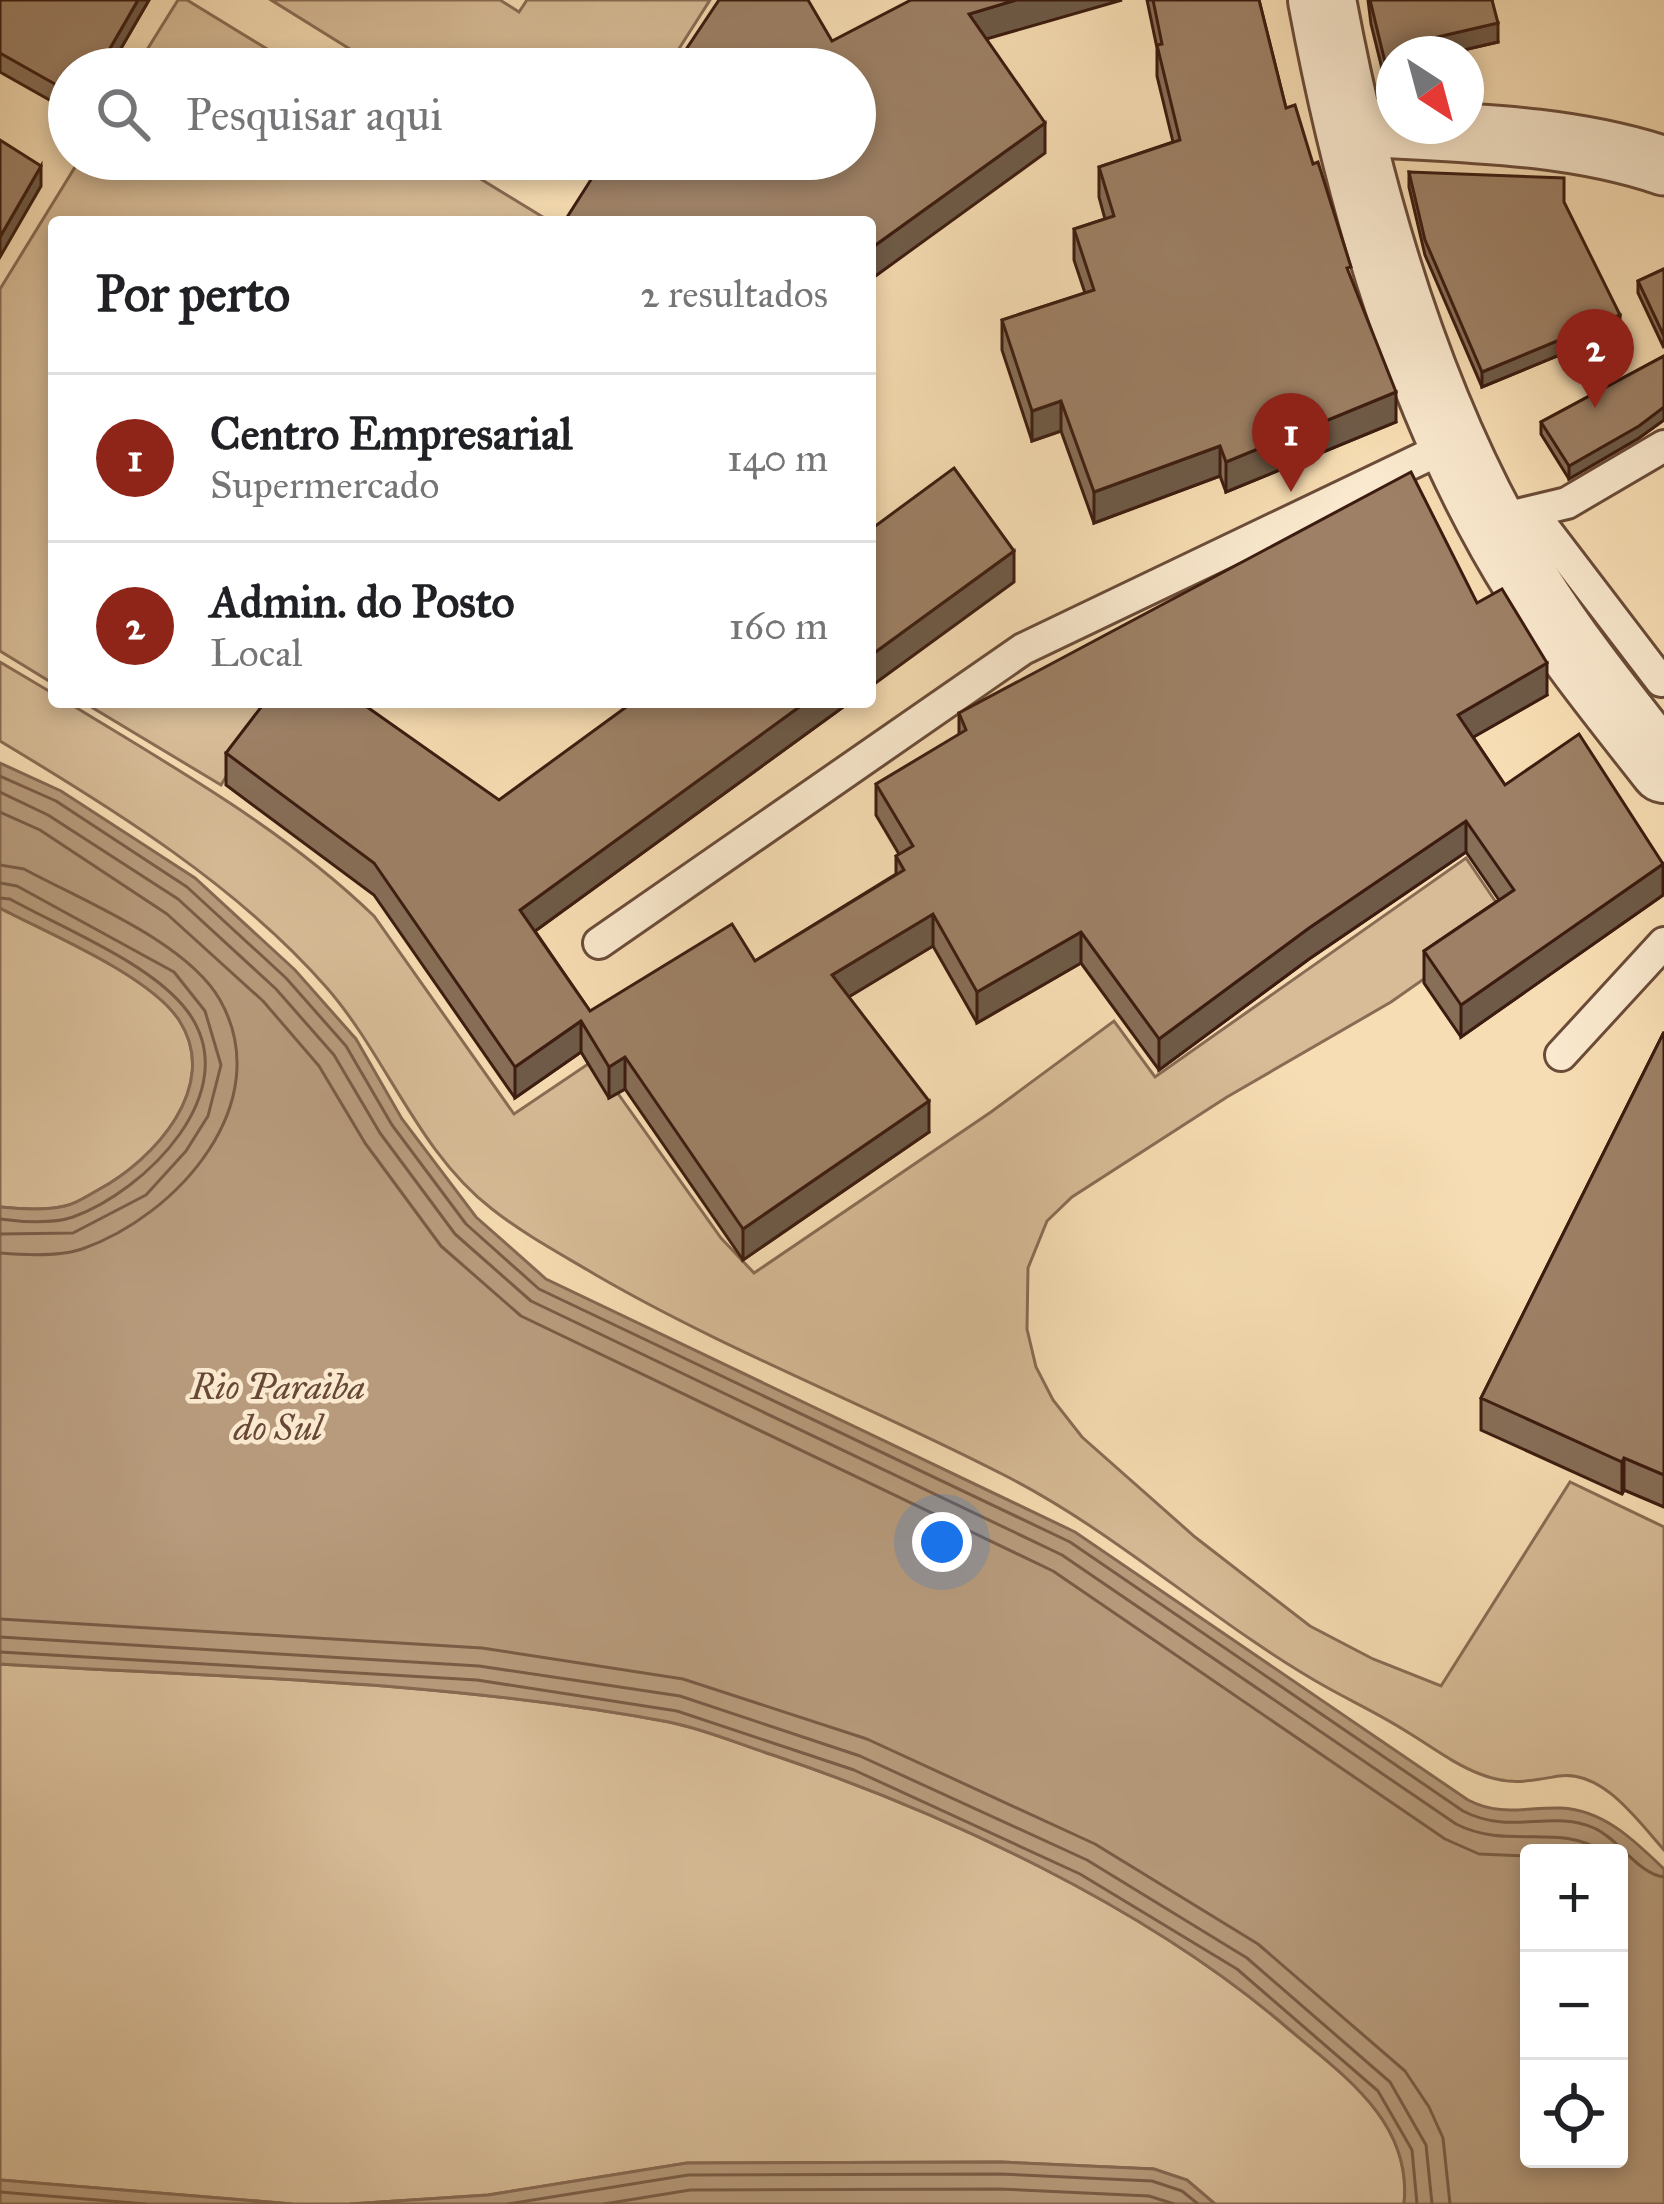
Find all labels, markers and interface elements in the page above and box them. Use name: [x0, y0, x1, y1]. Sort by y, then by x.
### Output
north arrow: [1376, 36, 1484, 144]
search box: [48, 48, 876, 180]
icon: search: [90, 81, 156, 147]
text: Pesquisar aqui: [186, 87, 443, 142]
text: Por perto: [96, 263, 290, 325]
text: 2 resultados: [640, 270, 828, 318]
pin: 2: [1556, 309, 1634, 408]
pin: 1: [1252, 393, 1330, 492]
text: Centro Empresarial: [210, 406, 572, 461]
text: 1: [127, 434, 143, 482]
text: 140 m: [727, 434, 828, 482]
text: Supermercado: [210, 461, 439, 509]
text: Admin. do Posto: [210, 574, 515, 629]
text: 2: [125, 602, 145, 650]
text: 160 m: [729, 602, 828, 650]
text: Local: [210, 629, 302, 677]
water label: Rio Paraiba do Sul: [189, 1365, 365, 1450]
your location: [912, 1512, 972, 1572]
map controls: [1520, 1844, 1628, 2168]
button: +: [1520, 1844, 1628, 1952]
button: −: [1520, 1952, 1628, 2060]
button: locate: [1520, 2060, 1628, 2168]

